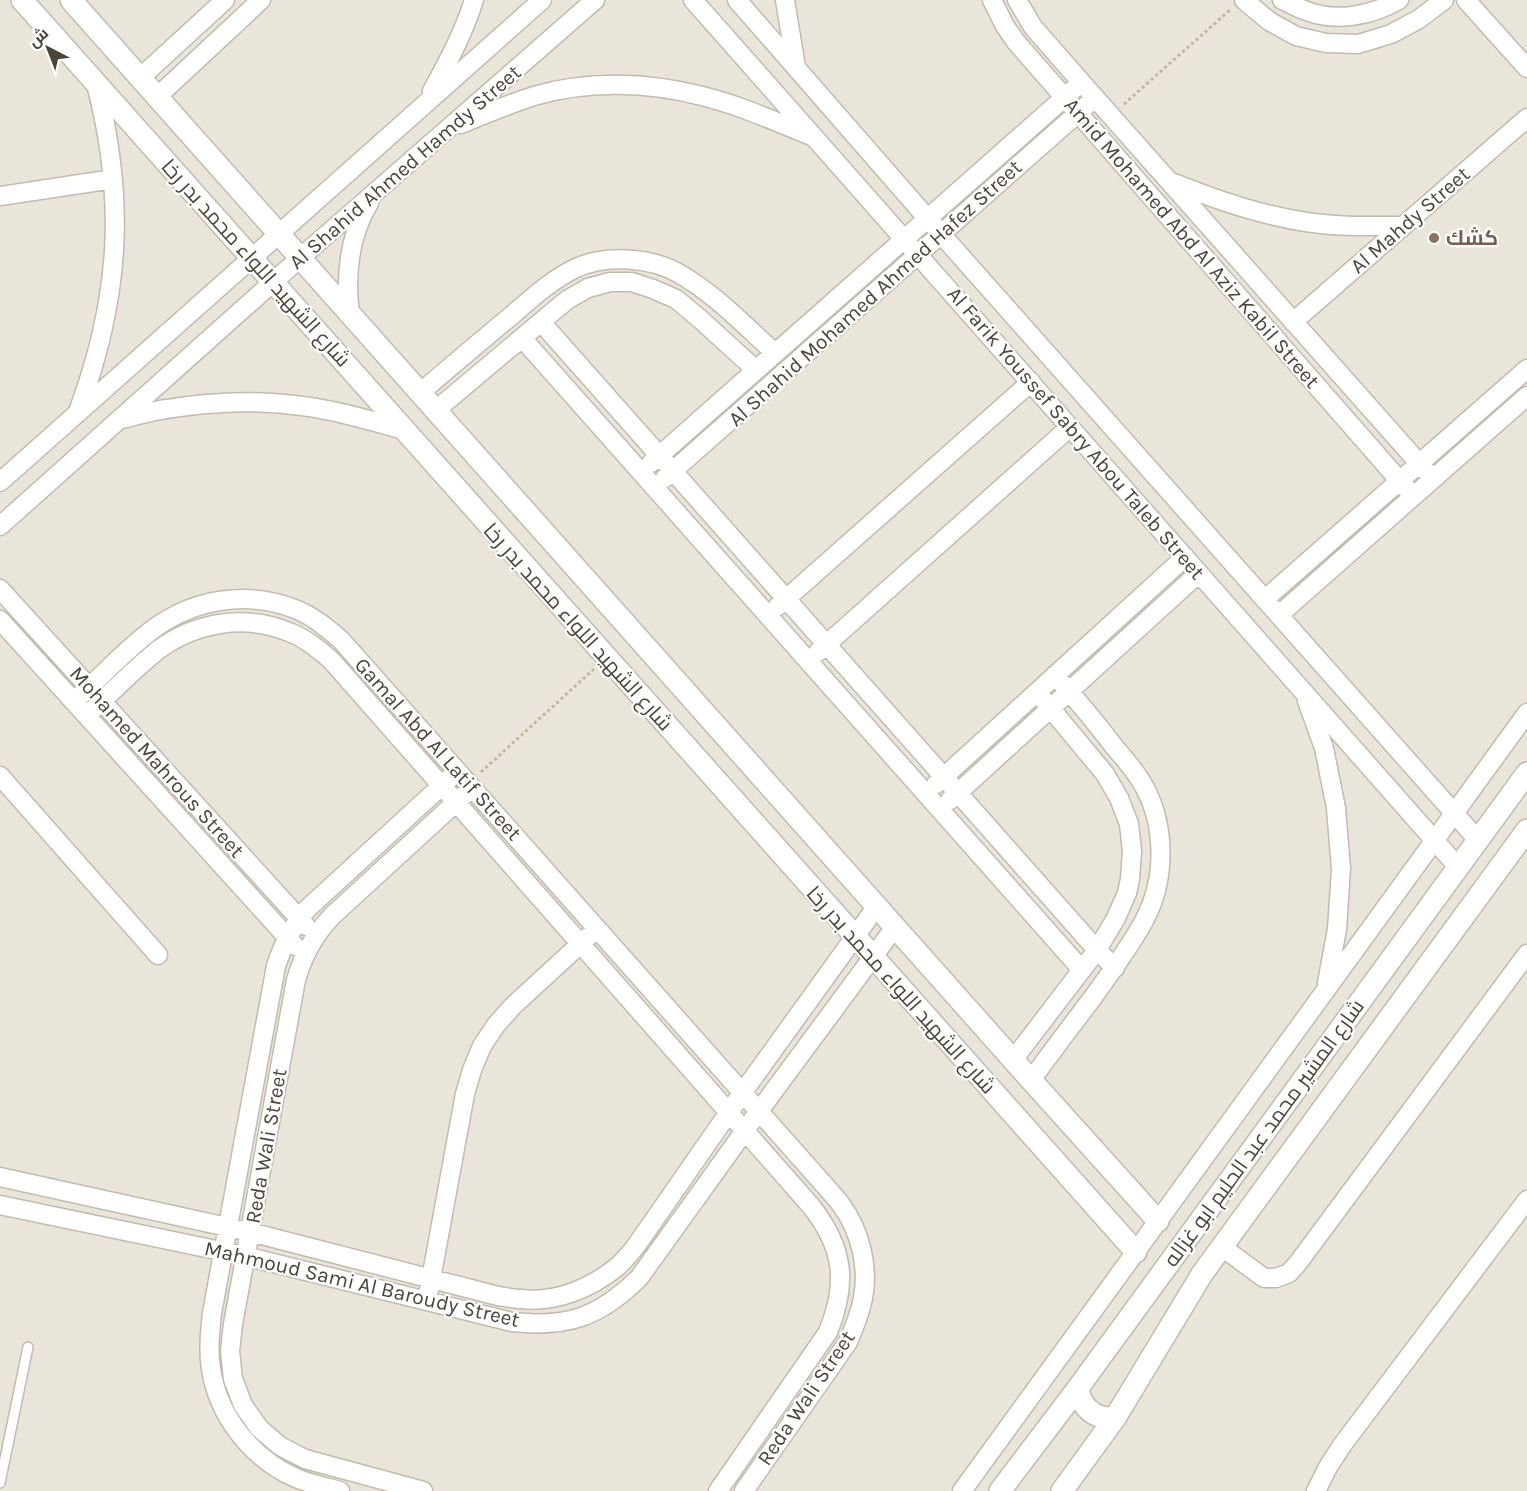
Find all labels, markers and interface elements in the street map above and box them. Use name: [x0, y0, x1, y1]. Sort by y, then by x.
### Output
north arrow: [18, 18, 78, 78]
text: ش: [24, 23, 52, 51]
street label: Al Shahid Ahmed Hamdy Street: [284, 60, 526, 274]
street label: Amid Mohamed Abd Al Aziz Kabil Street: [1059, 93, 1325, 393]
street label: شارع الشهيد اللواء محمد بدر رخا: [155, 154, 356, 373]
street label: Al Shahid Mohamed Ahmed Hafez Street: [723, 155, 1027, 431]
street label: Al Mahdy Street: [1346, 162, 1474, 278]
place label: كشك: [1446, 226, 1498, 250]
marker: كشك: [1427, 231, 1441, 245]
street label: Al Farik Youssef Sabry Abou Taleb Street: [942, 282, 1210, 584]
street label: شارع الشهيد اللواء محمد بدر رخا: [477, 518, 678, 737]
street label: Gamal Abd Al Latif Street: [350, 653, 526, 845]
street label: Mohamed Mahrous Street: [65, 662, 249, 863]
street label: شارع الشهيد اللواء محمد بدر رخا: [800, 881, 1001, 1100]
street label: شارع المشير محمد عبد الحليم ابو غزاله: [1159, 995, 1371, 1272]
street label: Reda Wali Street: [241, 1066, 291, 1225]
street label: Mahmoud Sami Al Baroudy Street: [202, 1236, 522, 1332]
street label: Reda Wali Street: [752, 1326, 860, 1470]

